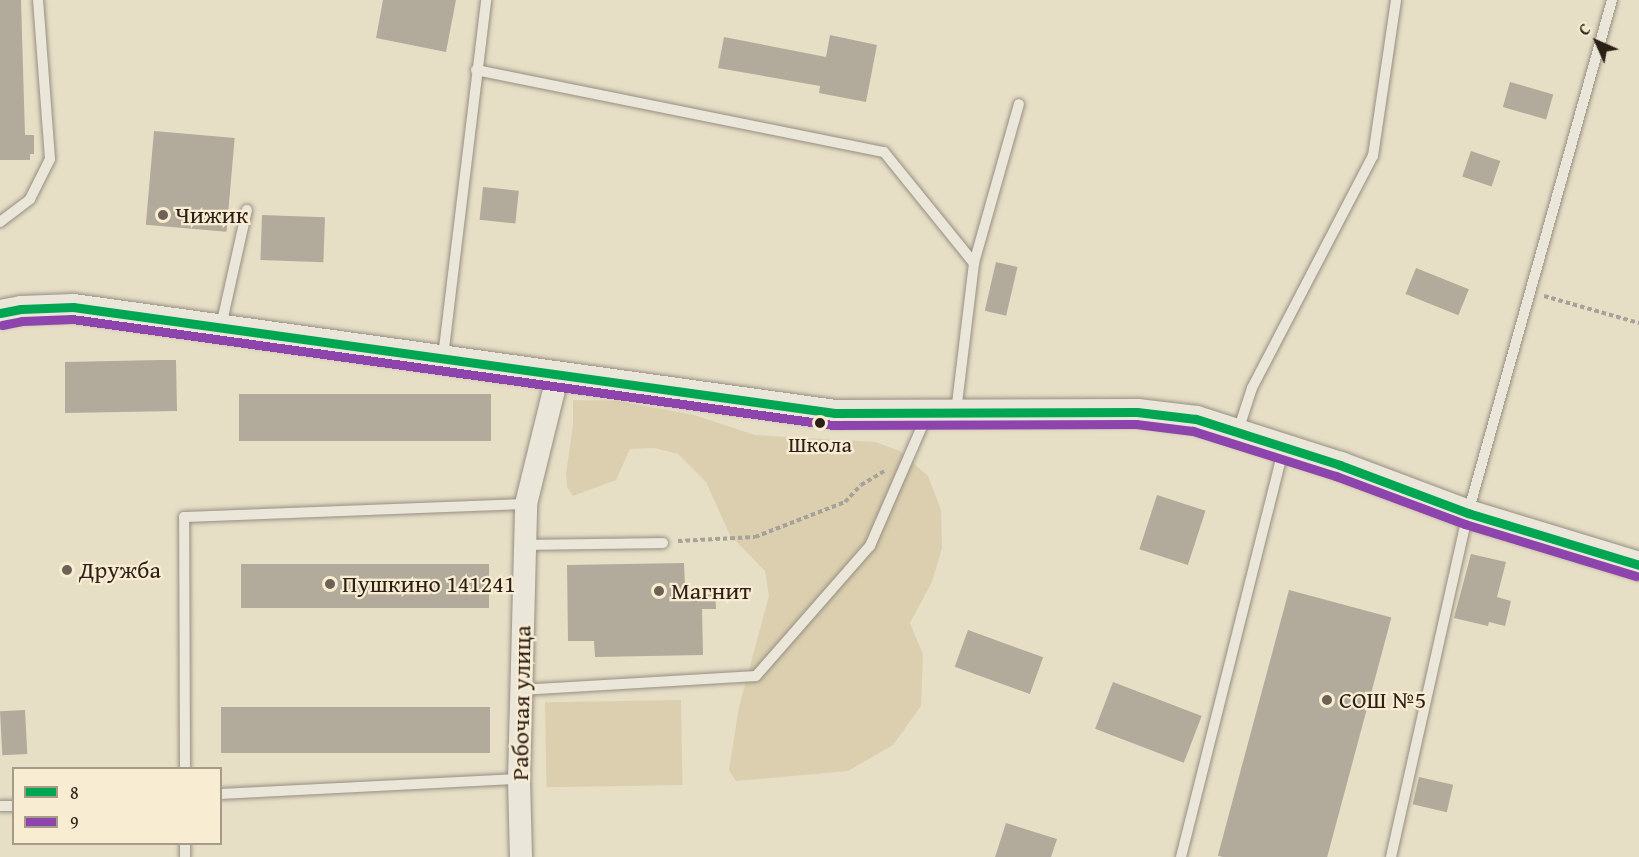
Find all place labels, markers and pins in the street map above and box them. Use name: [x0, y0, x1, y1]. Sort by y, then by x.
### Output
place label: Чижик: [175, 201, 248, 229]
marker: Чижик: [156, 208, 170, 222]
marker: Школа: [814, 417, 826, 429]
place label: Школа: [788, 432, 852, 458]
place label: Дружба: [79, 556, 161, 584]
marker: Дружба: [60, 563, 74, 577]
place label: Пушкино 141241: [342, 570, 515, 598]
marker: Пушкино 141241: [323, 577, 337, 591]
place label: Магнит: [671, 577, 751, 605]
marker: Магнит: [652, 584, 666, 598]
place label: СОШ №5: [1339, 686, 1426, 714]
marker: СОШ №5: [1320, 693, 1334, 707]

